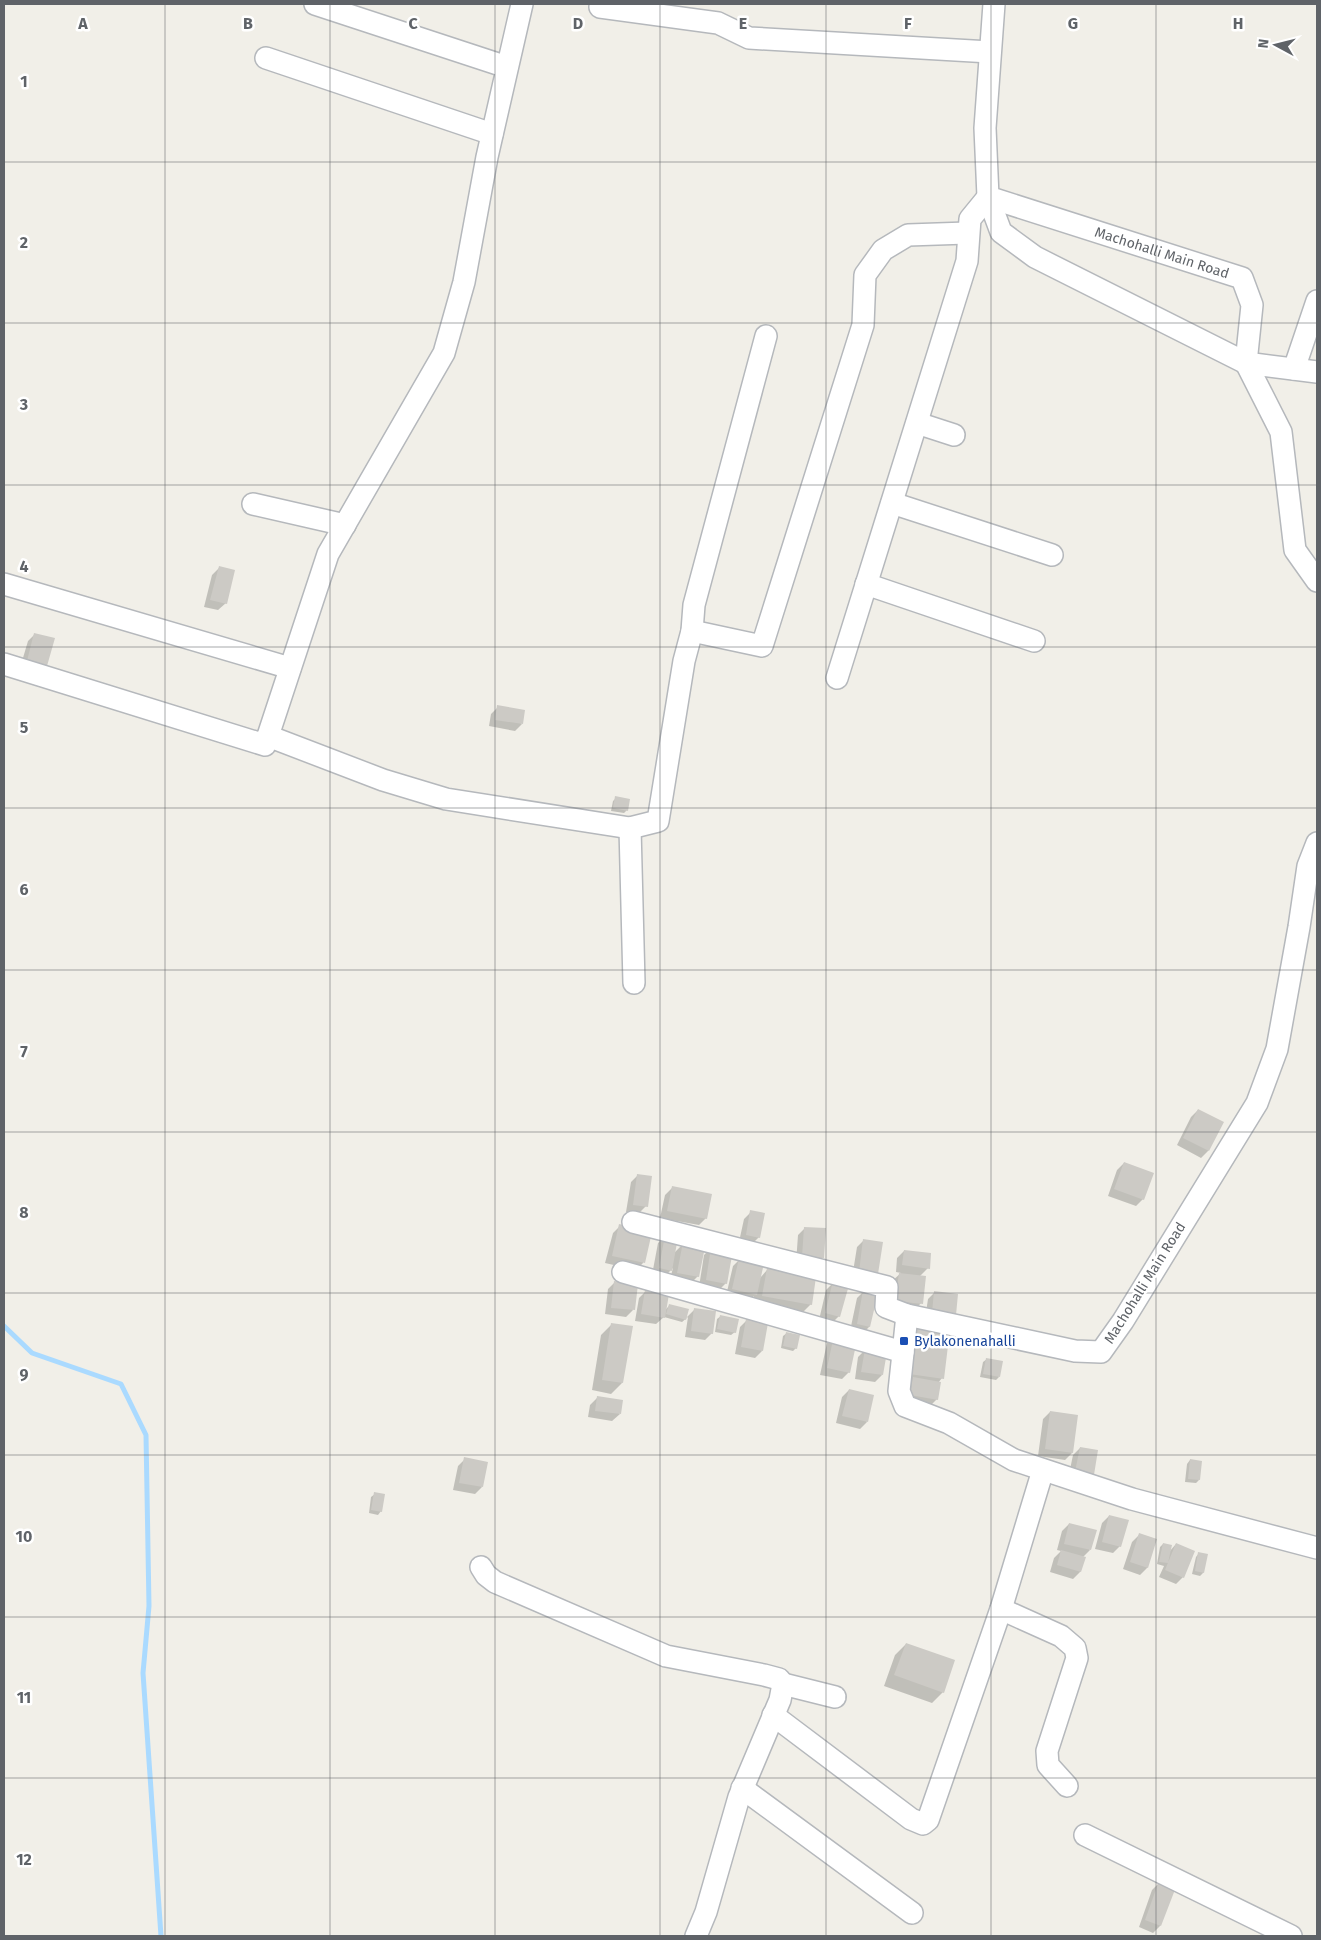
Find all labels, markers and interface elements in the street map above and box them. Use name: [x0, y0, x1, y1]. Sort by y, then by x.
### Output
text: A: [77, 14, 88, 33]
text: B: [243, 14, 253, 33]
text: C: [408, 14, 418, 33]
text: D: [573, 14, 583, 33]
text: E: [739, 14, 747, 33]
text: F: [904, 14, 912, 33]
text: G: [1068, 14, 1078, 33]
text: H: [1233, 14, 1243, 33]
north arrow: [1251, 20, 1301, 70]
text: N: [1255, 38, 1273, 49]
text: 1: [20, 72, 28, 91]
street label: Machohalli Main Road: [1093, 223, 1231, 282]
text: 2: [20, 233, 28, 252]
text: 3: [19, 395, 28, 414]
text: 4: [19, 557, 29, 576]
text: 5: [20, 718, 29, 737]
text: 6: [19, 880, 29, 899]
text: 7: [20, 1042, 28, 1061]
text: 8: [19, 1203, 29, 1222]
street label: Machohalli Main Road: [1101, 1219, 1189, 1347]
place label: Bylakonenahalli: [914, 1333, 1016, 1350]
marker: Bylakonenahalli: [898, 1335, 910, 1347]
text: 9: [20, 1365, 29, 1384]
text: 10: [16, 1527, 32, 1546]
text: 11: [17, 1688, 31, 1707]
text: 12: [16, 1850, 32, 1869]

